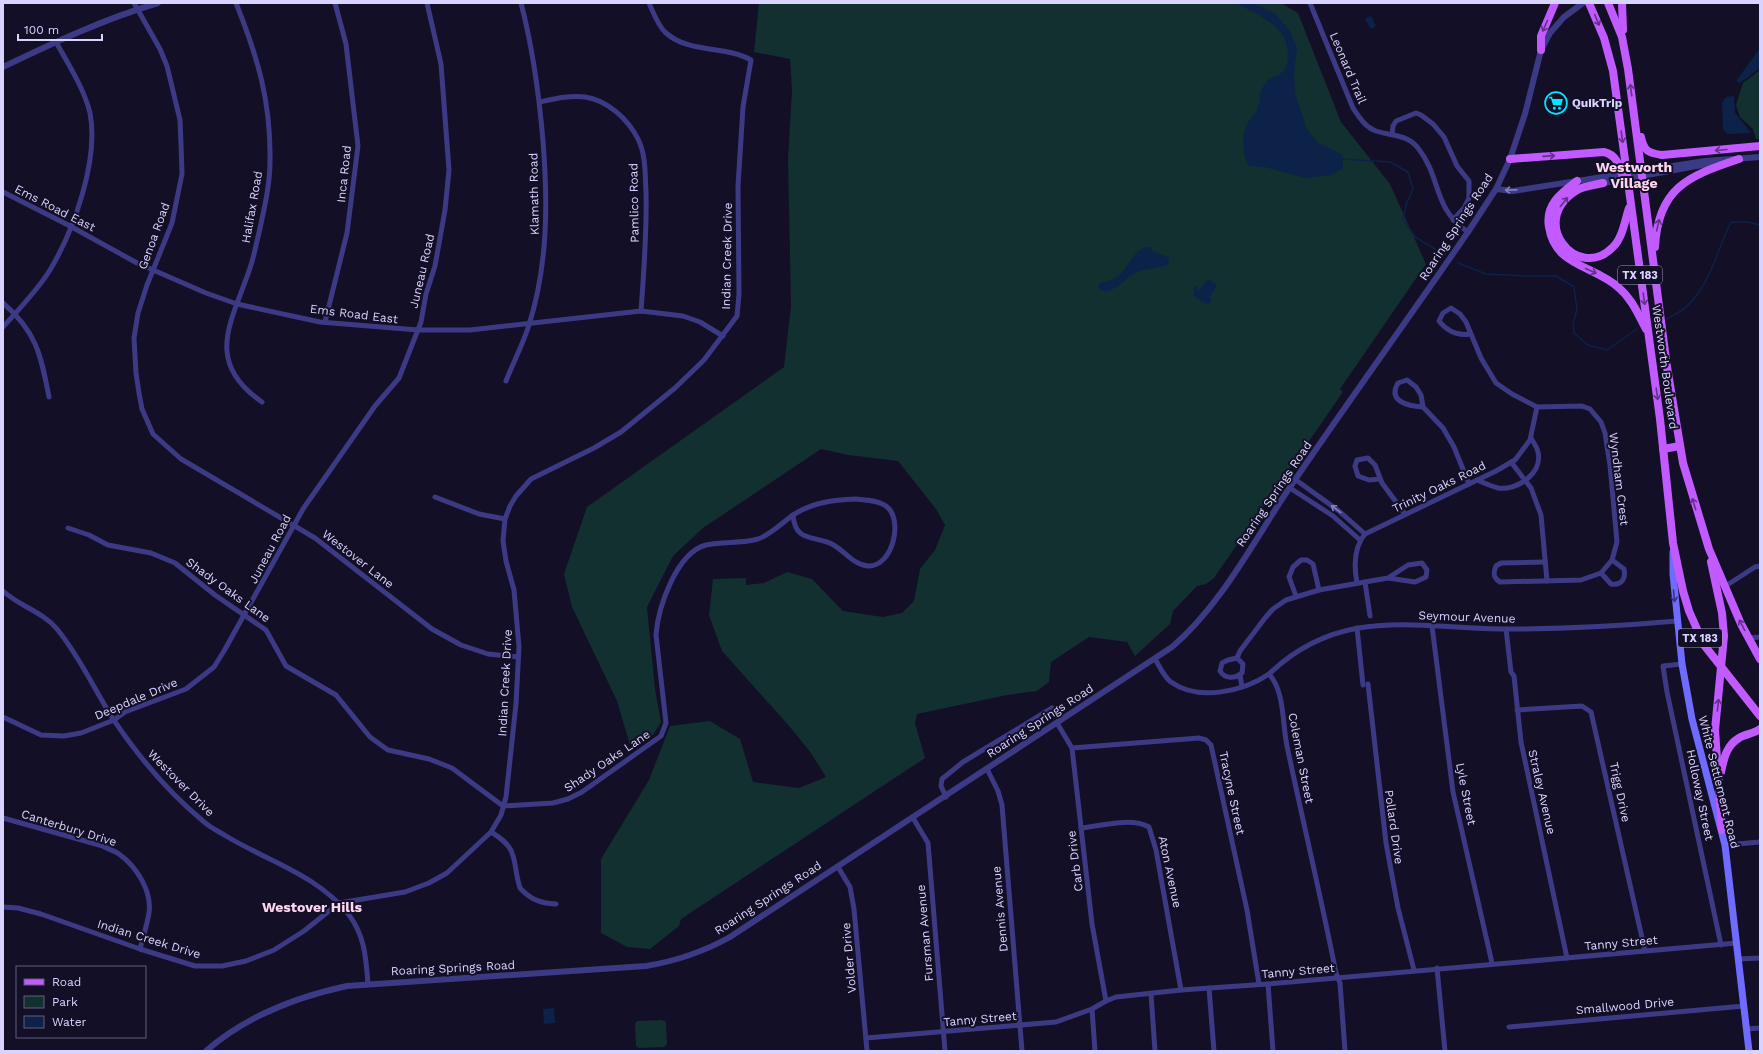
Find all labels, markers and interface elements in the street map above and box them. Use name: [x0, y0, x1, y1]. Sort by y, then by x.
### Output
one-way arrow: [1594, 14, 1601, 26]
scale bar: [18, 16, 102, 42]
one-way arrow: [1541, 19, 1548, 31]
text: 100 m: [24, 23, 59, 37]
street label: Leonard Trail: [1327, 30, 1369, 106]
one-way arrow: [1627, 84, 1635, 97]
supermarket icon: QuikTrip: [1543, 90, 1569, 116]
place label: QuikTrip: [1572, 96, 1623, 110]
one-way arrow: [1618, 130, 1626, 143]
street label: Inca Road: [334, 145, 354, 203]
one-way arrow: [1715, 146, 1728, 153]
street label: Klamath Road: [526, 153, 542, 235]
one-way arrow: [1542, 153, 1555, 160]
district label: Westworth Village: [1596, 159, 1672, 191]
street label: Pamlico Road: [626, 163, 642, 243]
street label: Halifax Road: [239, 170, 265, 244]
street label: Roaring Springs Road: [1416, 171, 1496, 283]
street label: Ems Road East: [12, 182, 98, 234]
one-way arrow: [1505, 186, 1518, 194]
one-way arrow: [1560, 196, 1568, 207]
street label: Genoa Road: [135, 201, 173, 271]
street label: Indian Creek Drive: [719, 202, 735, 310]
one-way arrow: [1655, 219, 1662, 232]
street label: Juneau Road: [407, 232, 437, 310]
road number: TX 183: [1618, 266, 1662, 284]
one-way arrow: [1585, 268, 1597, 275]
one-way arrow: [1640, 292, 1648, 305]
street label: Ems Road East: [309, 302, 399, 326]
street label: Westworth Boulevard: [1649, 304, 1681, 430]
one-way arrow: [1653, 387, 1661, 400]
street label: Wyndham Crest: [1606, 432, 1632, 526]
street label: Roaring Springs Road: [1233, 438, 1315, 550]
street label: Trinity Oaks Road: [1390, 458, 1488, 516]
one-way arrow: [1690, 498, 1697, 511]
one-way arrow: [1331, 505, 1342, 513]
street label: Juneau Road: [246, 512, 294, 586]
street label: Westover Lane: [319, 527, 397, 591]
street label: Shady Oaks Lane: [183, 555, 273, 625]
one-way arrow: [1671, 589, 1678, 602]
street label: Seymour Avenue: [1418, 608, 1516, 626]
one-way arrow: [1738, 619, 1745, 631]
street label: Indian Creek Drive: [495, 629, 515, 737]
road number: TX 183: [1678, 629, 1722, 647]
street label: Deepdale Drive: [92, 675, 180, 723]
street label: Roaring Springs Road: [984, 681, 1096, 761]
one-way arrow: [1714, 699, 1721, 712]
street label: Coleman Street: [1285, 712, 1317, 804]
street label: White Settlement Road: [1696, 714, 1742, 850]
street label: Shady Oaks Lane: [561, 727, 653, 795]
street label: Westover Drive: [145, 747, 217, 819]
street label: Straley Avenue: [1525, 748, 1559, 836]
street label: Holloway Street: [1684, 748, 1716, 842]
street label: Tracyne Street: [1216, 750, 1248, 836]
street label: Trigg Drive: [1607, 761, 1633, 823]
street label: Lyle Street: [1453, 762, 1479, 826]
street label: Pollard Drive: [1382, 789, 1406, 865]
street label: Canterbury Drive: [20, 807, 118, 849]
street label: Carb Drive: [1064, 830, 1086, 892]
street label: Aton Avenue: [1156, 835, 1184, 909]
street label: Roaring Springs Road: [712, 858, 824, 938]
street label: Dennis Avenue: [989, 865, 1011, 952]
street label: Fursman Avenue: [914, 884, 936, 982]
district label: Westover Hills: [262, 899, 362, 915]
street label: Indian Creek Drive: [96, 917, 202, 961]
street label: Volder Drive: [839, 922, 859, 994]
street label: Tanny Street: [1584, 933, 1658, 953]
street label: Roaring Springs Road: [390, 958, 516, 978]
street label: Tanny Street: [1261, 961, 1335, 981]
legend: [16, 966, 146, 1038]
text: Road: [52, 975, 81, 989]
text: Park: [52, 995, 78, 1009]
street label: Smallwood Drive: [1575, 995, 1675, 1017]
street label: Tanny Street: [943, 1009, 1017, 1029]
text: Water: [52, 1015, 87, 1029]

